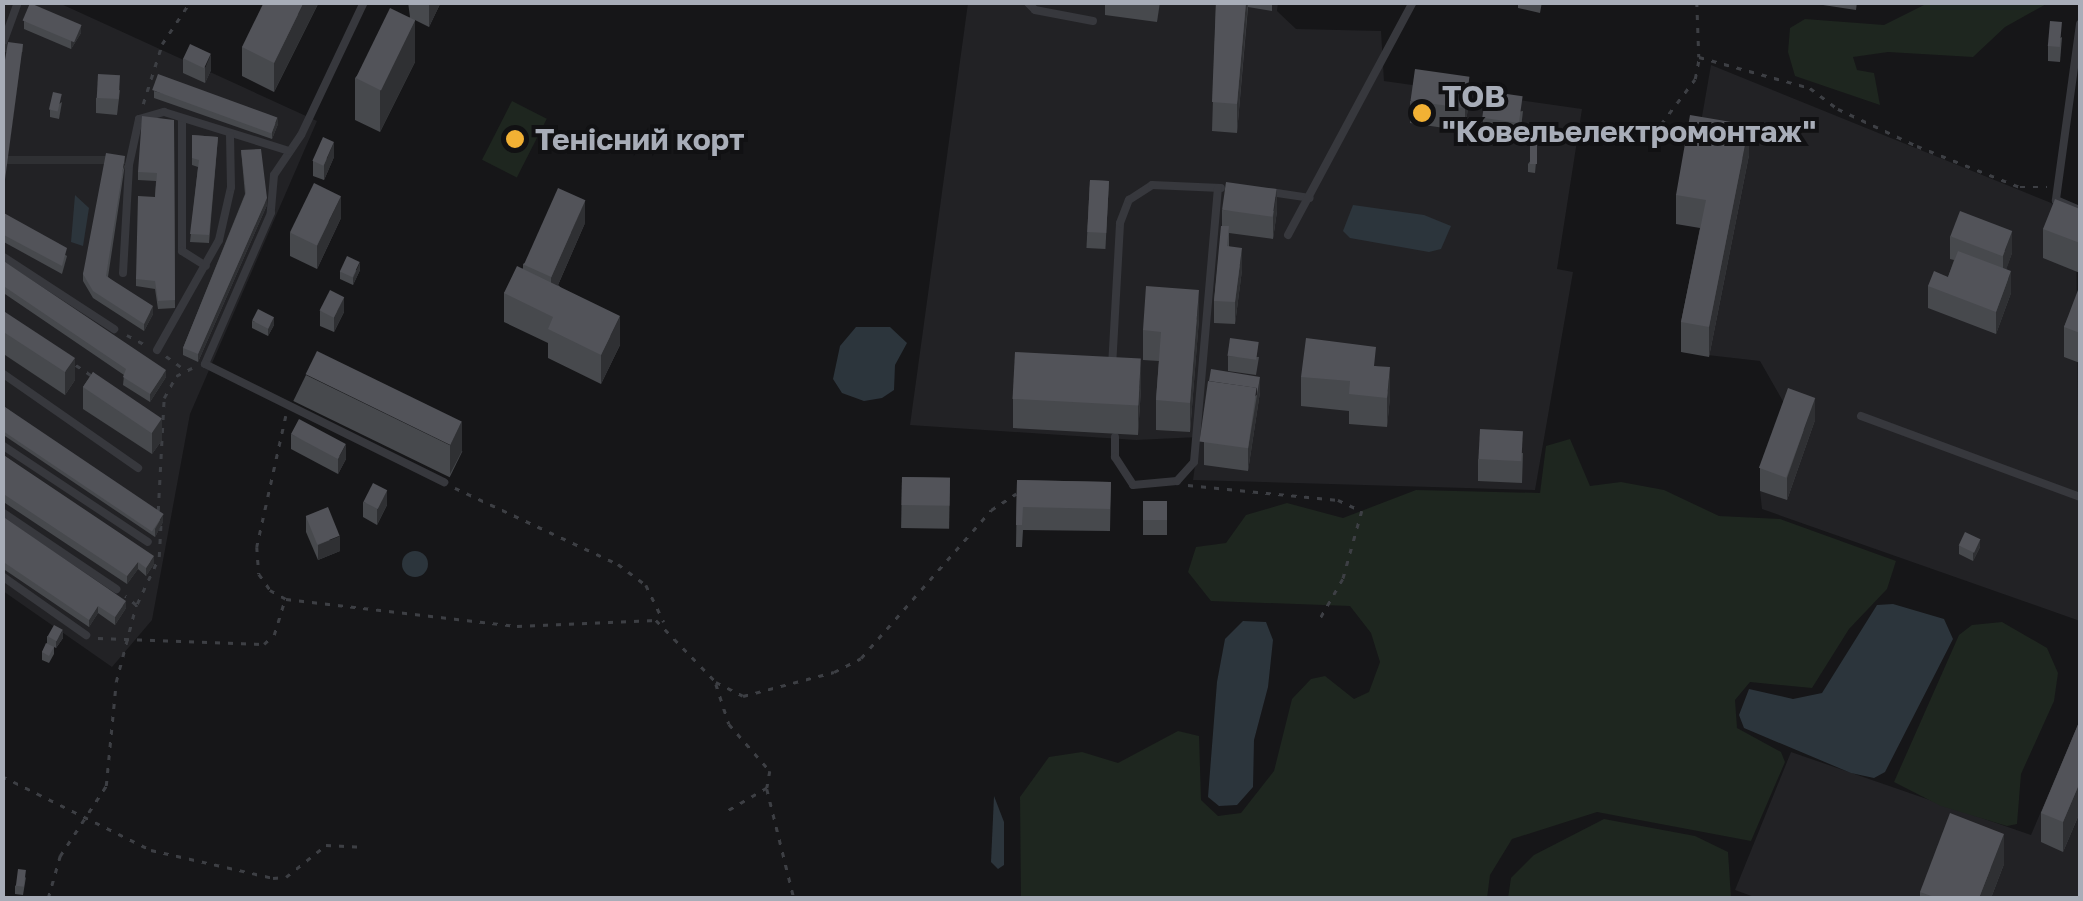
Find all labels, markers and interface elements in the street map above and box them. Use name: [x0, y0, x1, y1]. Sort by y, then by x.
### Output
place label: ТОВ "Ковельелектромонтаж": [1442, 78, 1816, 148]
marker: ТОВ "Ковельелектромонтаж": [1411, 102, 1433, 124]
place label: Тенісний корт: [535, 121, 745, 157]
marker: Тенісний корт: [504, 128, 526, 150]

